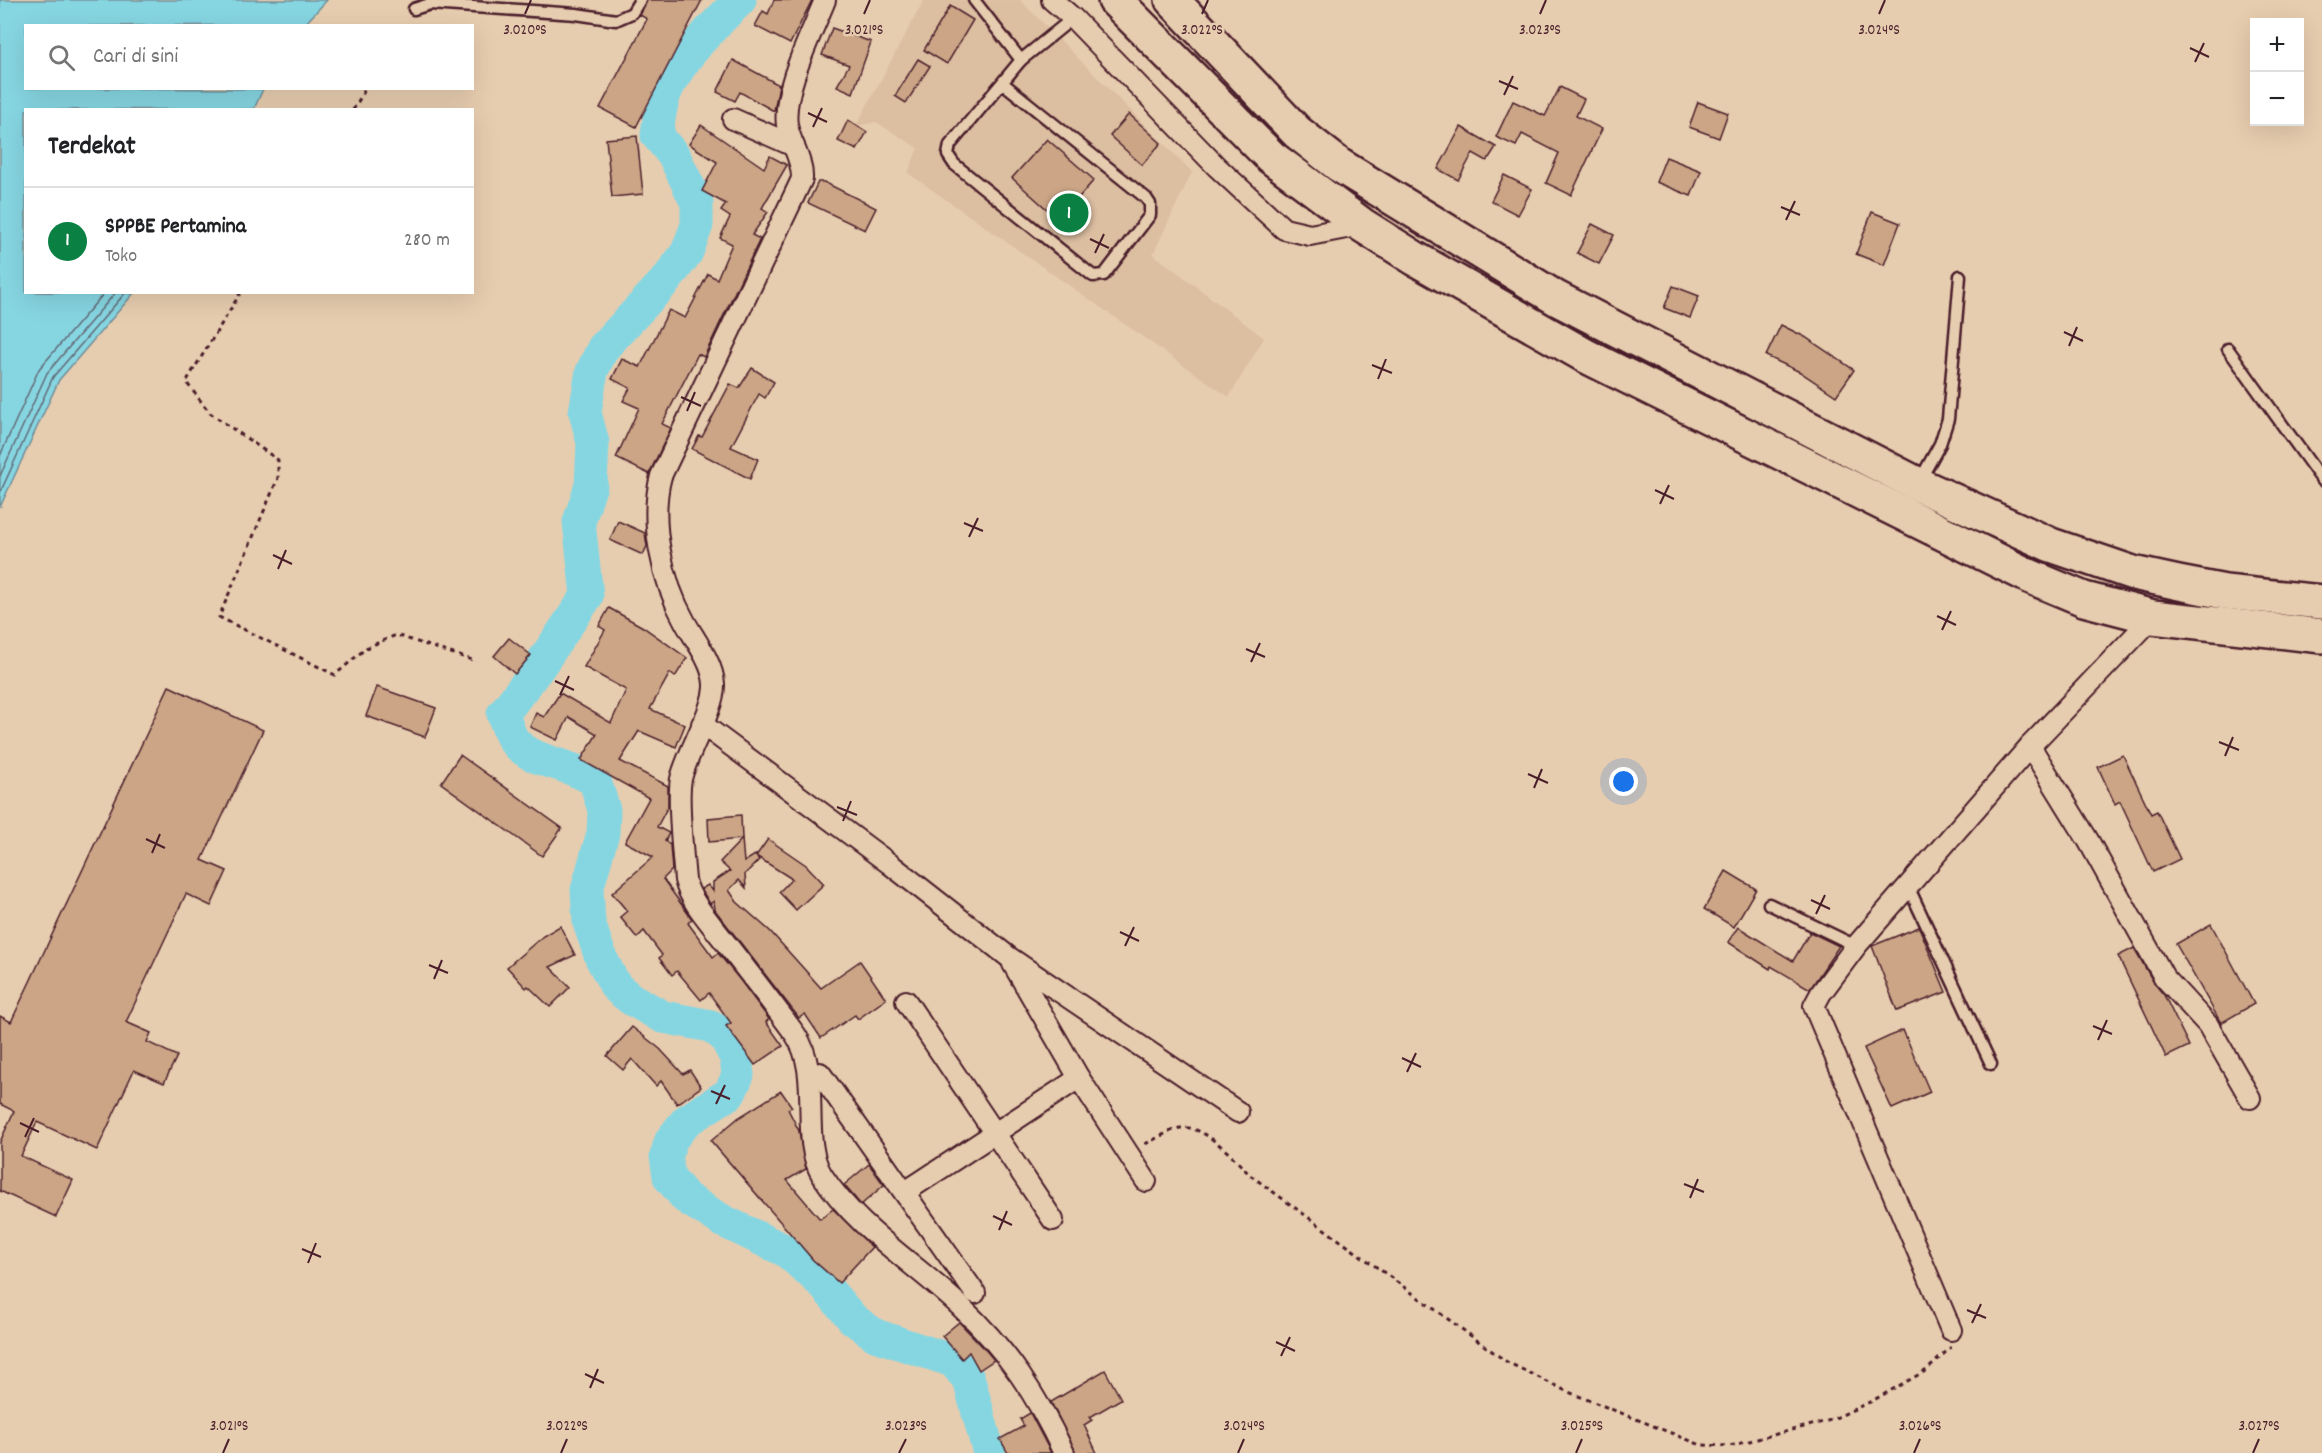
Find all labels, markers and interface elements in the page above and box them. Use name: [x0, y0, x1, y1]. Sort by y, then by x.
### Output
map controls: [2250, 18, 2304, 126]
button: +: [2250, 18, 2304, 72]
text: 3.020°S: [503, 20, 547, 42]
text: 3.021°S: [845, 20, 883, 42]
text: 3.022°S: [1181, 20, 1223, 42]
text: 3.023°S: [1519, 20, 1561, 42]
text: 3.024°S: [1858, 20, 1900, 42]
search box: [24, 24, 474, 90]
icon: search: [45, 41, 78, 74]
text: Cari di sini: [93, 42, 178, 73]
button: −: [2250, 72, 2304, 126]
text: Terdekat: [48, 129, 136, 166]
pin: 1: [1050, 190, 1088, 236]
text: SPPBE Pertamina: [105, 212, 246, 243]
text: 1: [65, 227, 70, 255]
text: 280 m: [404, 227, 450, 255]
text: Toko: [105, 243, 137, 271]
your location: [1609, 767, 1638, 796]
text: 3.021°S: [210, 1416, 248, 1438]
text: 3.022°S: [546, 1416, 588, 1438]
text: 3.023°S: [885, 1416, 927, 1438]
text: 3.024°S: [1223, 1416, 1265, 1438]
text: 3.025°S: [1561, 1416, 1603, 1438]
text: 3.026°S: [1899, 1416, 1941, 1438]
text: 3.027°S: [2238, 1416, 2280, 1438]

